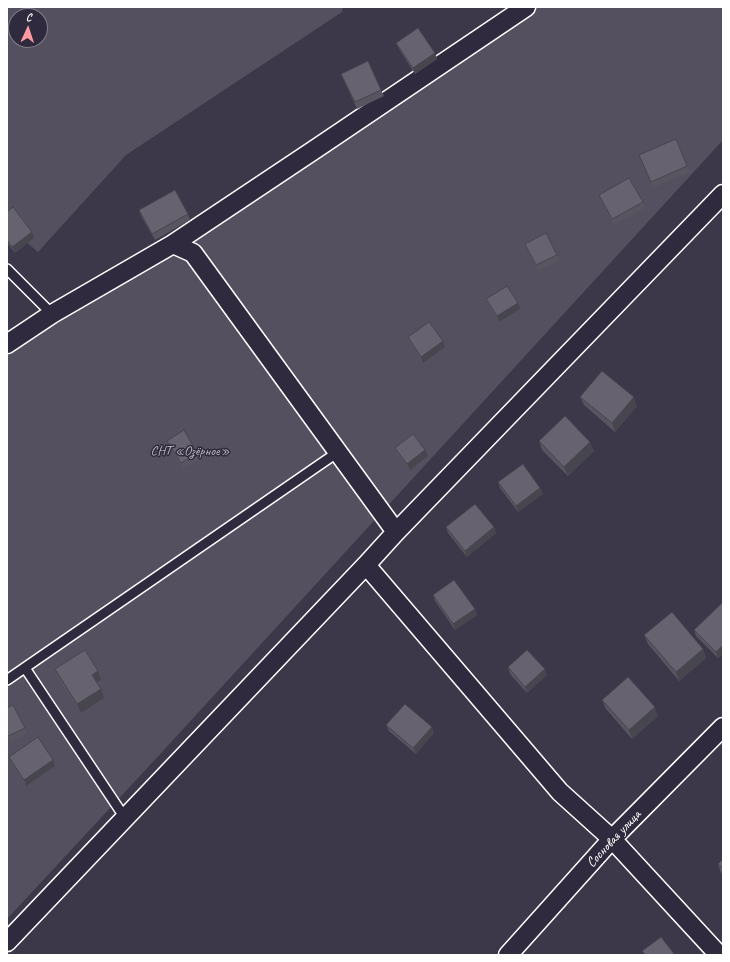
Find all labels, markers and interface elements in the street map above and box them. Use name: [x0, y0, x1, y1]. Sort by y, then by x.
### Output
north arrow: [8, 8, 48, 48]
text: С: [26, 10, 32, 24]
park label: СНТ «Озёрное»: [150, 443, 230, 459]
street label: Сосновая улица: [583, 807, 645, 871]

